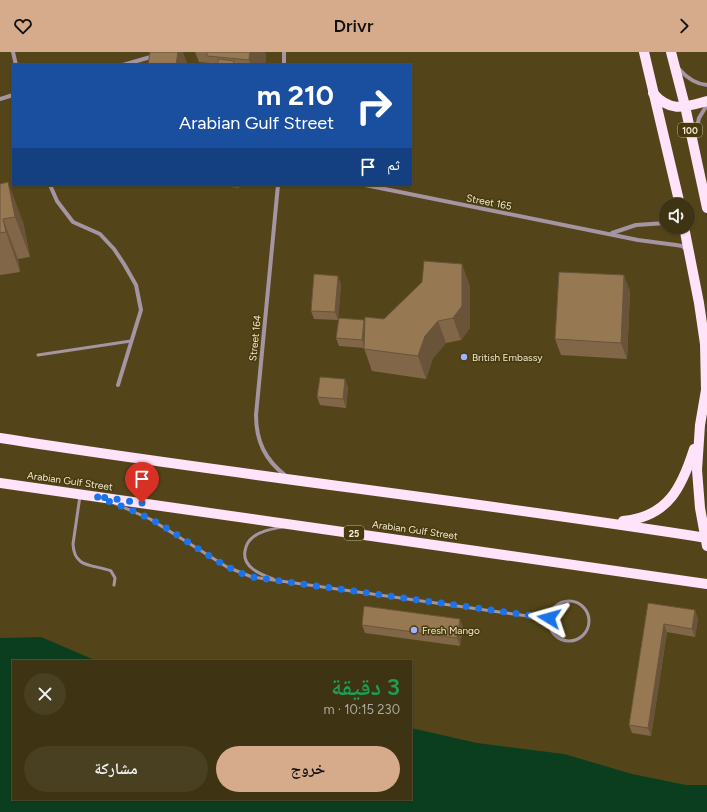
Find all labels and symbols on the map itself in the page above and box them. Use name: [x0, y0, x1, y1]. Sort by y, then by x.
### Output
road number: 100: [678, 123, 702, 137]
street label: Street 165: [465, 191, 513, 213]
street label: Street 164: [246, 314, 264, 362]
place label: British Embassy: [472, 351, 543, 364]
marker: British Embassy: [459, 352, 469, 362]
pin: [125, 462, 159, 503]
street label: Arabian Gulf Street: [26, 469, 114, 493]
street label: Arabian Gulf Street: [371, 518, 459, 542]
road number: 25: [344, 526, 364, 540]
position arrow: [528, 597, 570, 639]
place label: Fresh Mango: [422, 624, 480, 637]
marker: Fresh Mango: [409, 625, 419, 635]

